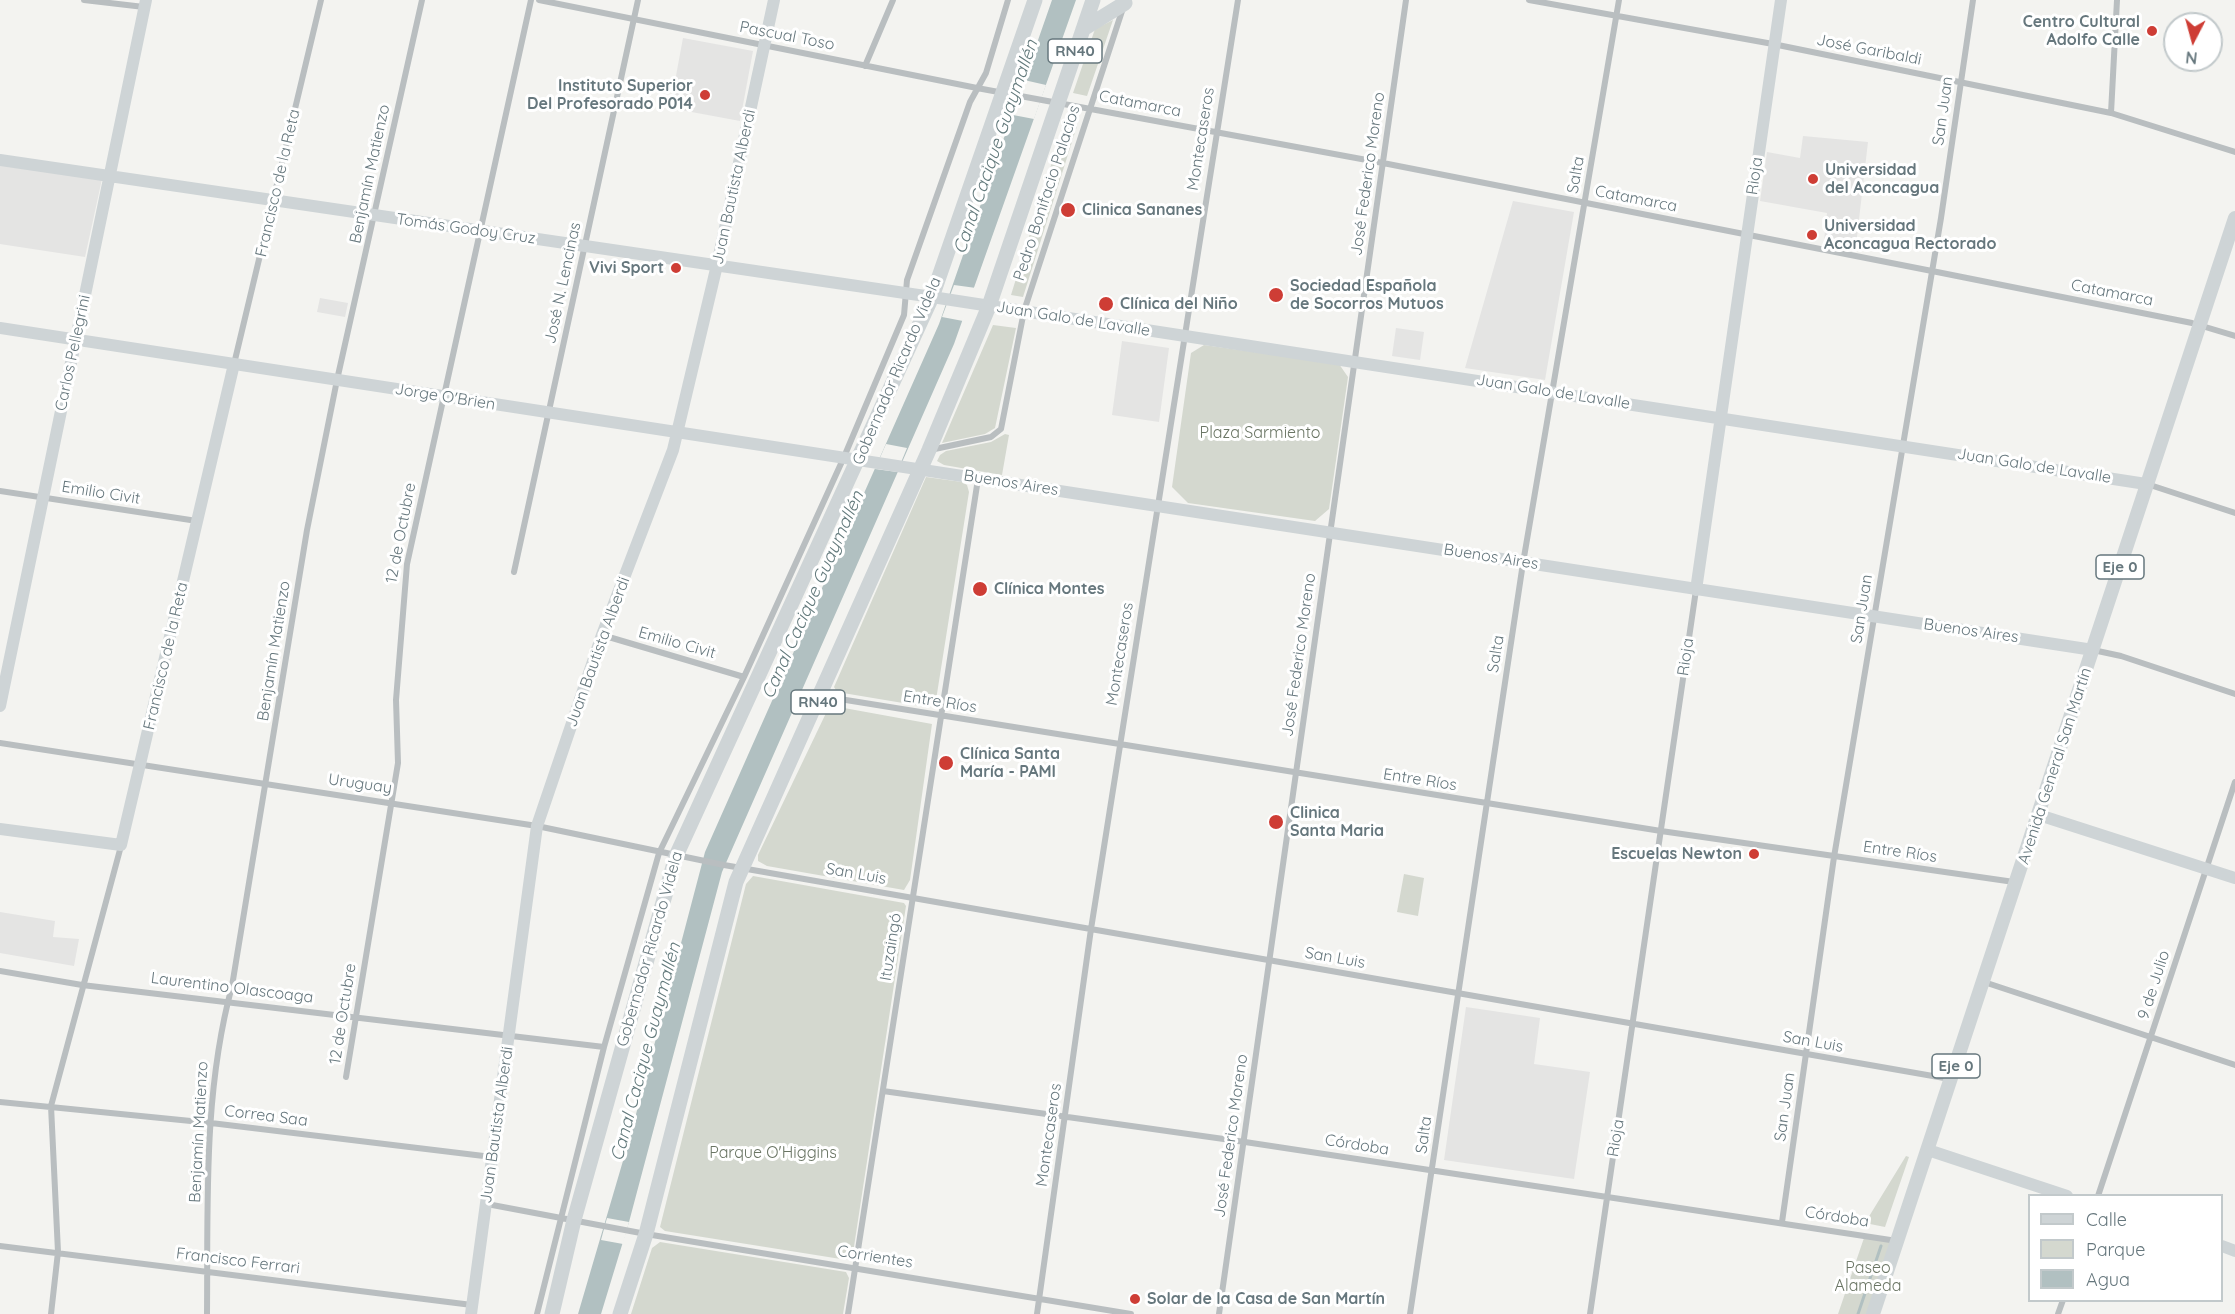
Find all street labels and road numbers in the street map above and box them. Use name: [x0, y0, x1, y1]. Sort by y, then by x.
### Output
street label: Pascual Toso: [738, 17, 836, 55]
street label: José Garibaldi: [1815, 30, 1923, 70]
road number: RN40: [1048, 39, 1102, 63]
street label: San Juan: [1929, 75, 1957, 147]
street label: Montecaseros: [1183, 86, 1219, 192]
street label: Catamarca: [1097, 87, 1183, 121]
street label: José Federico Moreno: [1347, 91, 1389, 257]
street label: Benjamín Matienzo: [346, 103, 394, 245]
street label: Pedro Bonifacio Palacios: [1010, 103, 1084, 283]
street label: Francisco de la Reta: [252, 107, 304, 259]
street label: Juan Bautista Alberdi: [708, 108, 760, 266]
street label: Salta: [1563, 155, 1589, 195]
street label: Rioja: [1743, 156, 1767, 196]
street label: Catamarca: [1593, 182, 1679, 216]
street label: Tomás Godoy Cruz: [395, 210, 537, 248]
street label: José N. Lencinas: [541, 221, 585, 345]
street label: Gobernador Ricardo Videla: [849, 274, 945, 468]
street label: Catamarca: [2069, 276, 2155, 310]
street label: Carlos Pellegrini: [51, 293, 95, 413]
street label: Juan Galo de Lavalle: [995, 297, 1151, 341]
street label: Juan Galo de Lavalle: [1475, 370, 1631, 414]
street label: Jorge O'Brien: [393, 380, 497, 414]
street label: Juan Galo de Lavalle: [1956, 444, 2112, 488]
street label: Buenos Aires: [962, 466, 1060, 500]
street label: Emilio Civit: [60, 477, 142, 509]
street label: 12 de Octubre: [382, 481, 420, 585]
street label: Buenos Aires: [1442, 540, 1540, 574]
road number: Eje 0: [2096, 555, 2144, 579]
street label: José Federico Moreno: [1278, 572, 1320, 738]
street label: San Juan: [1847, 573, 1877, 645]
street label: Juan Bautista Alberdi: [562, 574, 634, 730]
street label: Francisco de la Reta: [140, 580, 192, 732]
street label: Benjamín Matienzo: [253, 580, 295, 722]
street label: Montecaseros: [1102, 601, 1138, 707]
street label: Buenos Aires: [1922, 615, 2020, 647]
street label: Emilio Civit: [636, 623, 718, 663]
street label: Salta: [1484, 634, 1508, 674]
street label: Rioja: [1674, 637, 1698, 677]
street label: Avenida General San Martín: [2014, 665, 2096, 867]
street label: Entre Ríos: [902, 687, 978, 717]
road number: RN40: [791, 690, 845, 714]
street label: Entre Ríos: [1382, 765, 1458, 795]
street label: Uruguay: [327, 770, 393, 798]
street label: Entre Ríos: [1862, 837, 1938, 867]
street label: Gobernador Ricardo Videla: [613, 849, 687, 1049]
street label: San Luis: [824, 859, 888, 889]
street label: Ituzaingó: [876, 912, 906, 982]
street label: San Luis: [1303, 943, 1367, 973]
street label: 9 de Julio: [2134, 948, 2174, 1022]
street label: 12 de Octubre: [326, 962, 360, 1066]
street label: Laurentino Olascoaga: [150, 968, 314, 1008]
street label: San Luis: [1781, 1027, 1845, 1057]
street label: Juan Bautista Alberdi: [476, 1045, 518, 1205]
street label: José Federico Moreno: [1210, 1053, 1252, 1219]
road number: Eje 0: [1932, 1054, 1980, 1078]
street label: Benjamín Matienzo: [186, 1061, 212, 1203]
street label: San Juan: [1771, 1071, 1799, 1143]
street label: Montecaseros: [1032, 1082, 1066, 1188]
street label: Correa Saa: [223, 1101, 309, 1131]
street label: Salta: [1412, 1115, 1436, 1155]
street label: Rioja: [1604, 1118, 1628, 1158]
street label: Córdoba: [1324, 1130, 1390, 1160]
street label: Córdoba: [1804, 1202, 1870, 1232]
street label: Corrientes: [836, 1242, 914, 1272]
street label: Francisco Ferrari: [175, 1244, 301, 1278]

